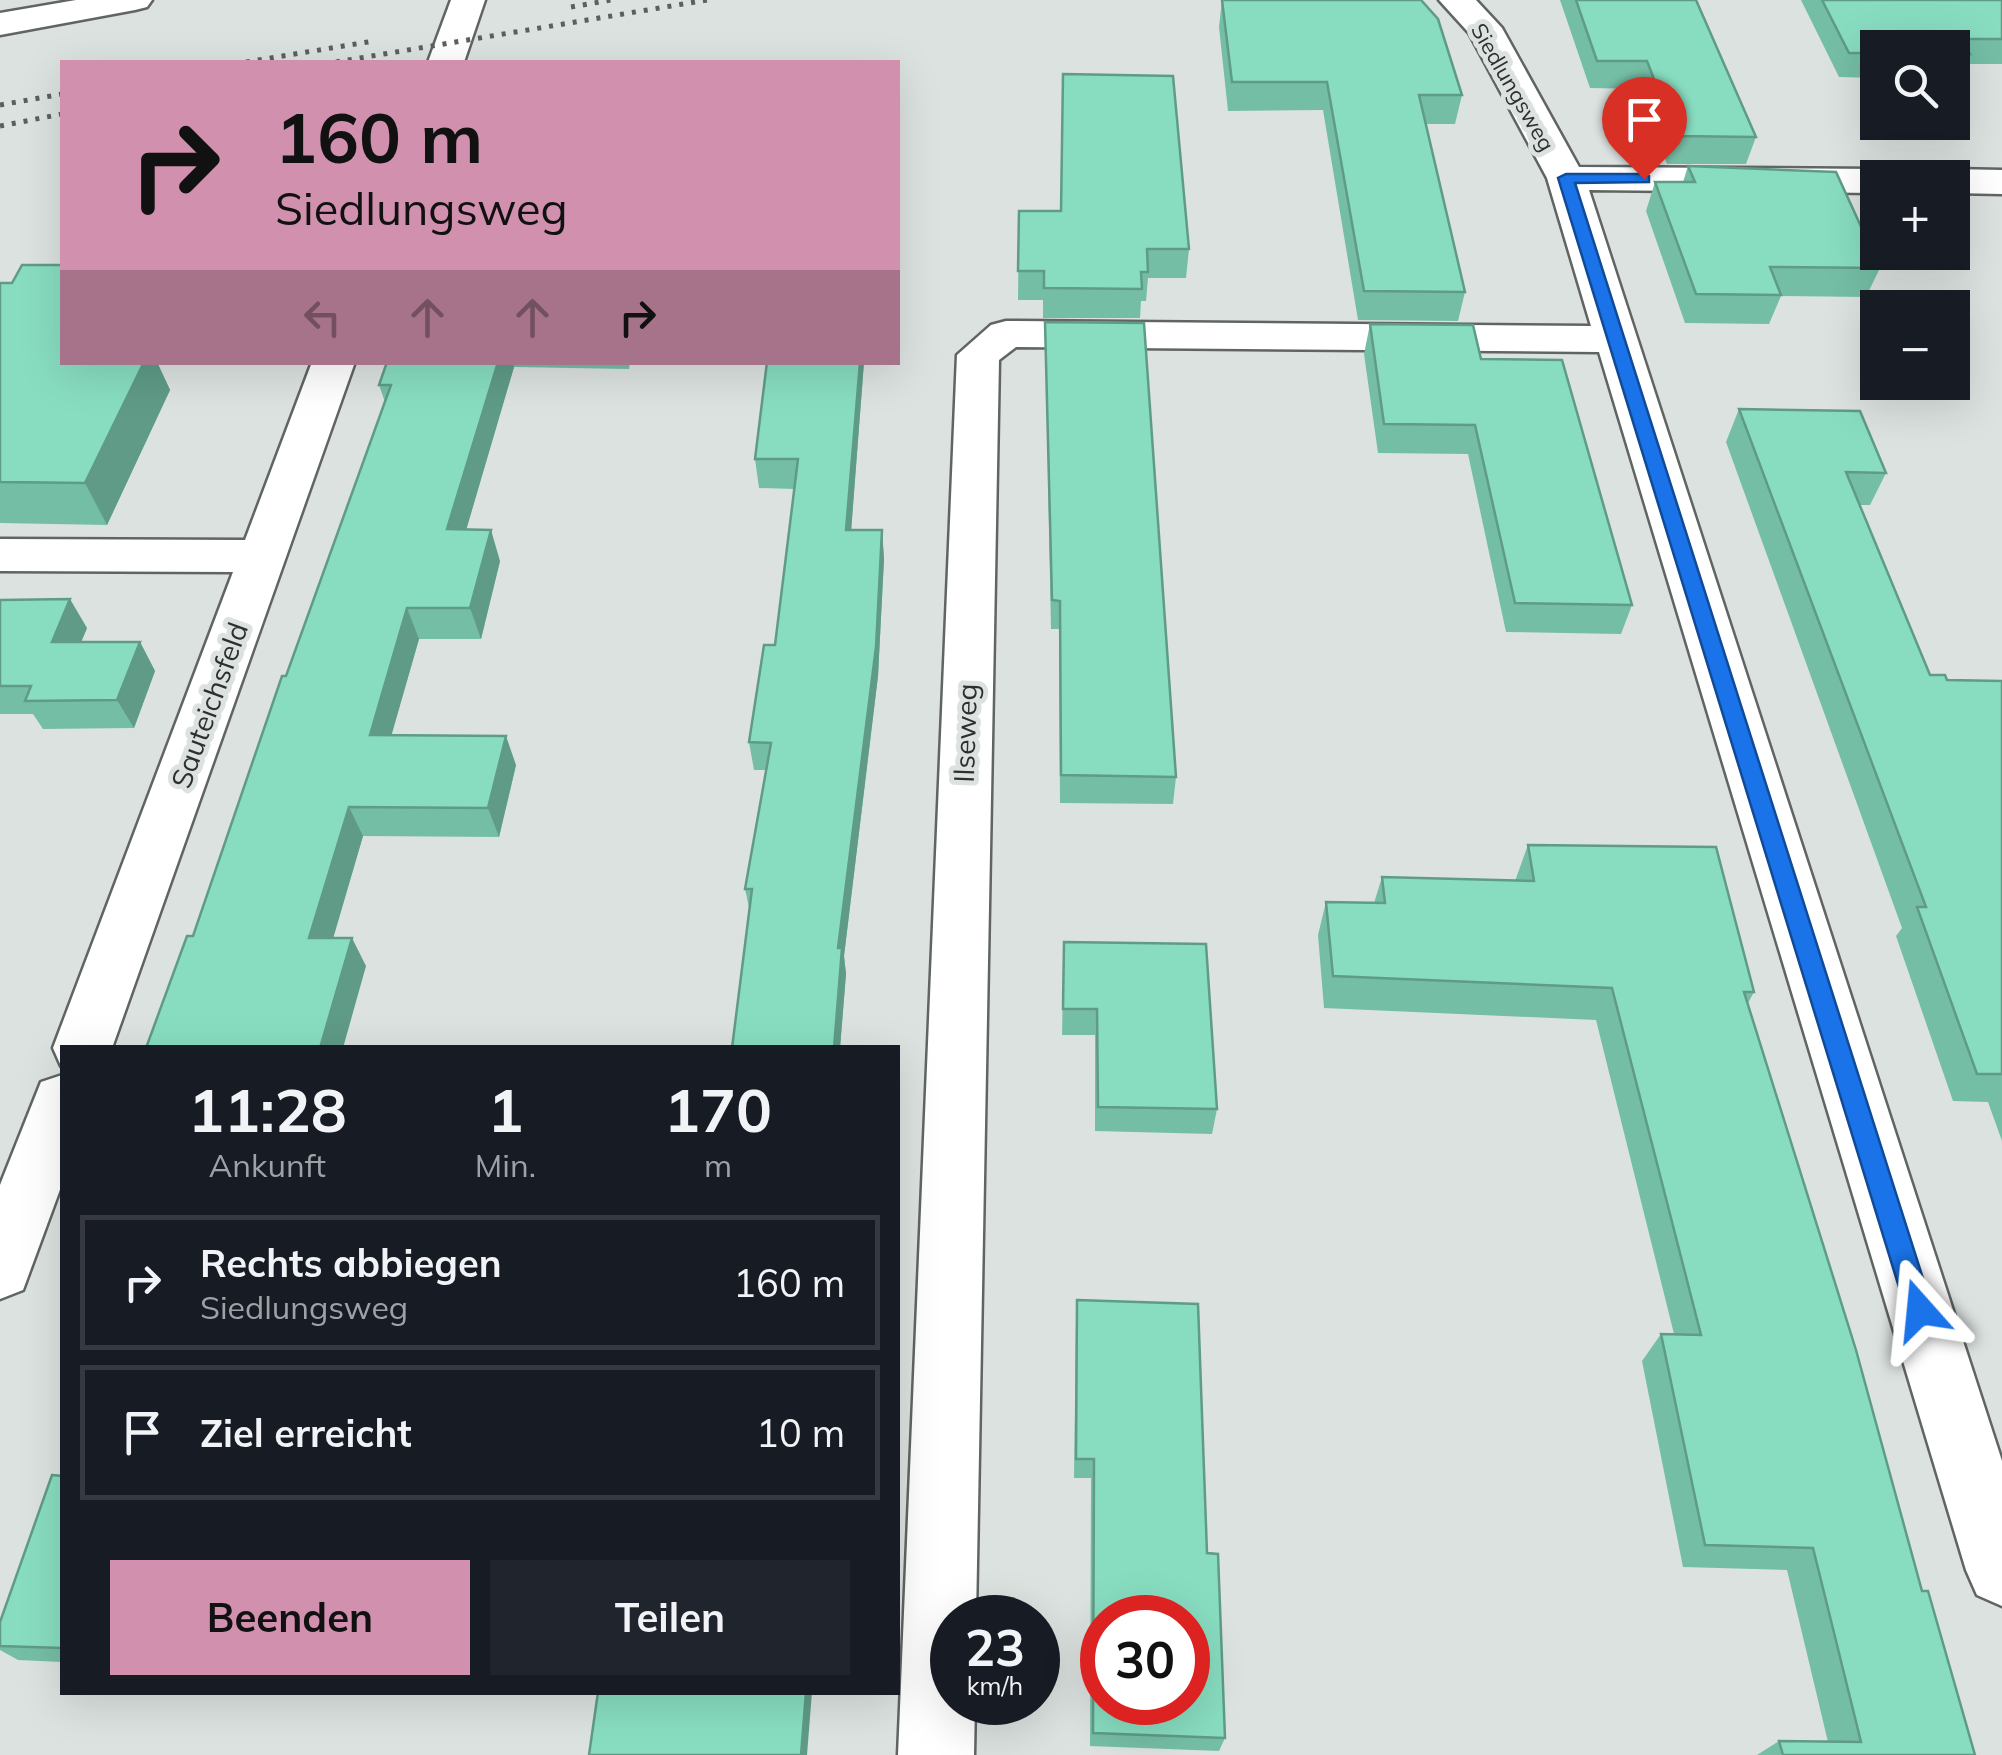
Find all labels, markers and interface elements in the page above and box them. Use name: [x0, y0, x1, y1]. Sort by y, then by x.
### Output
street label: Siedlungsweg: [1465, 18, 1561, 156]
map controls: [1860, 30, 1970, 400]
button: search: [1860, 30, 1970, 140]
pin: [1602, 77, 1687, 180]
icon: arrive: [1617, 92, 1672, 147]
text: 160 m: [275, 93, 483, 181]
icon: right: [110, 100, 240, 230]
button: +: [1860, 160, 1970, 270]
text: Siedlungsweg: [275, 180, 568, 236]
icon: left: [295, 290, 350, 345]
icon: ahead: [400, 290, 455, 345]
icon: ahead: [505, 290, 560, 345]
icon: right: [610, 290, 665, 345]
button: −: [1860, 290, 1970, 400]
street label: Sauteichsfeld: [163, 617, 255, 793]
street label: Ilseweg: [946, 683, 984, 783]
text: 11:28: [188, 1072, 347, 1147]
text: 1: [487, 1072, 523, 1147]
text: 170: [664, 1072, 772, 1147]
text: Ankunft: [209, 1145, 326, 1185]
text: Min.: [475, 1145, 536, 1185]
text: m: [704, 1145, 732, 1185]
text: Rechts abbiegen: [200, 1239, 502, 1287]
icon: right: [115, 1255, 170, 1310]
position arrow: [1868, 1258, 1972, 1362]
text: 160 m: [733, 1259, 845, 1307]
text: Siedlungsweg: [200, 1287, 408, 1327]
icon: arrive: [115, 1405, 170, 1460]
text: Ziel erreicht: [200, 1409, 412, 1457]
text: 10 m: [756, 1409, 845, 1457]
button: Beenden: [110, 1560, 470, 1675]
button: Teilen: [490, 1560, 850, 1675]
speed limit sign: 30: [1080, 1595, 1210, 1725]
text: 23: [965, 1616, 1025, 1679]
text: km/h: [967, 1670, 1023, 1701]

